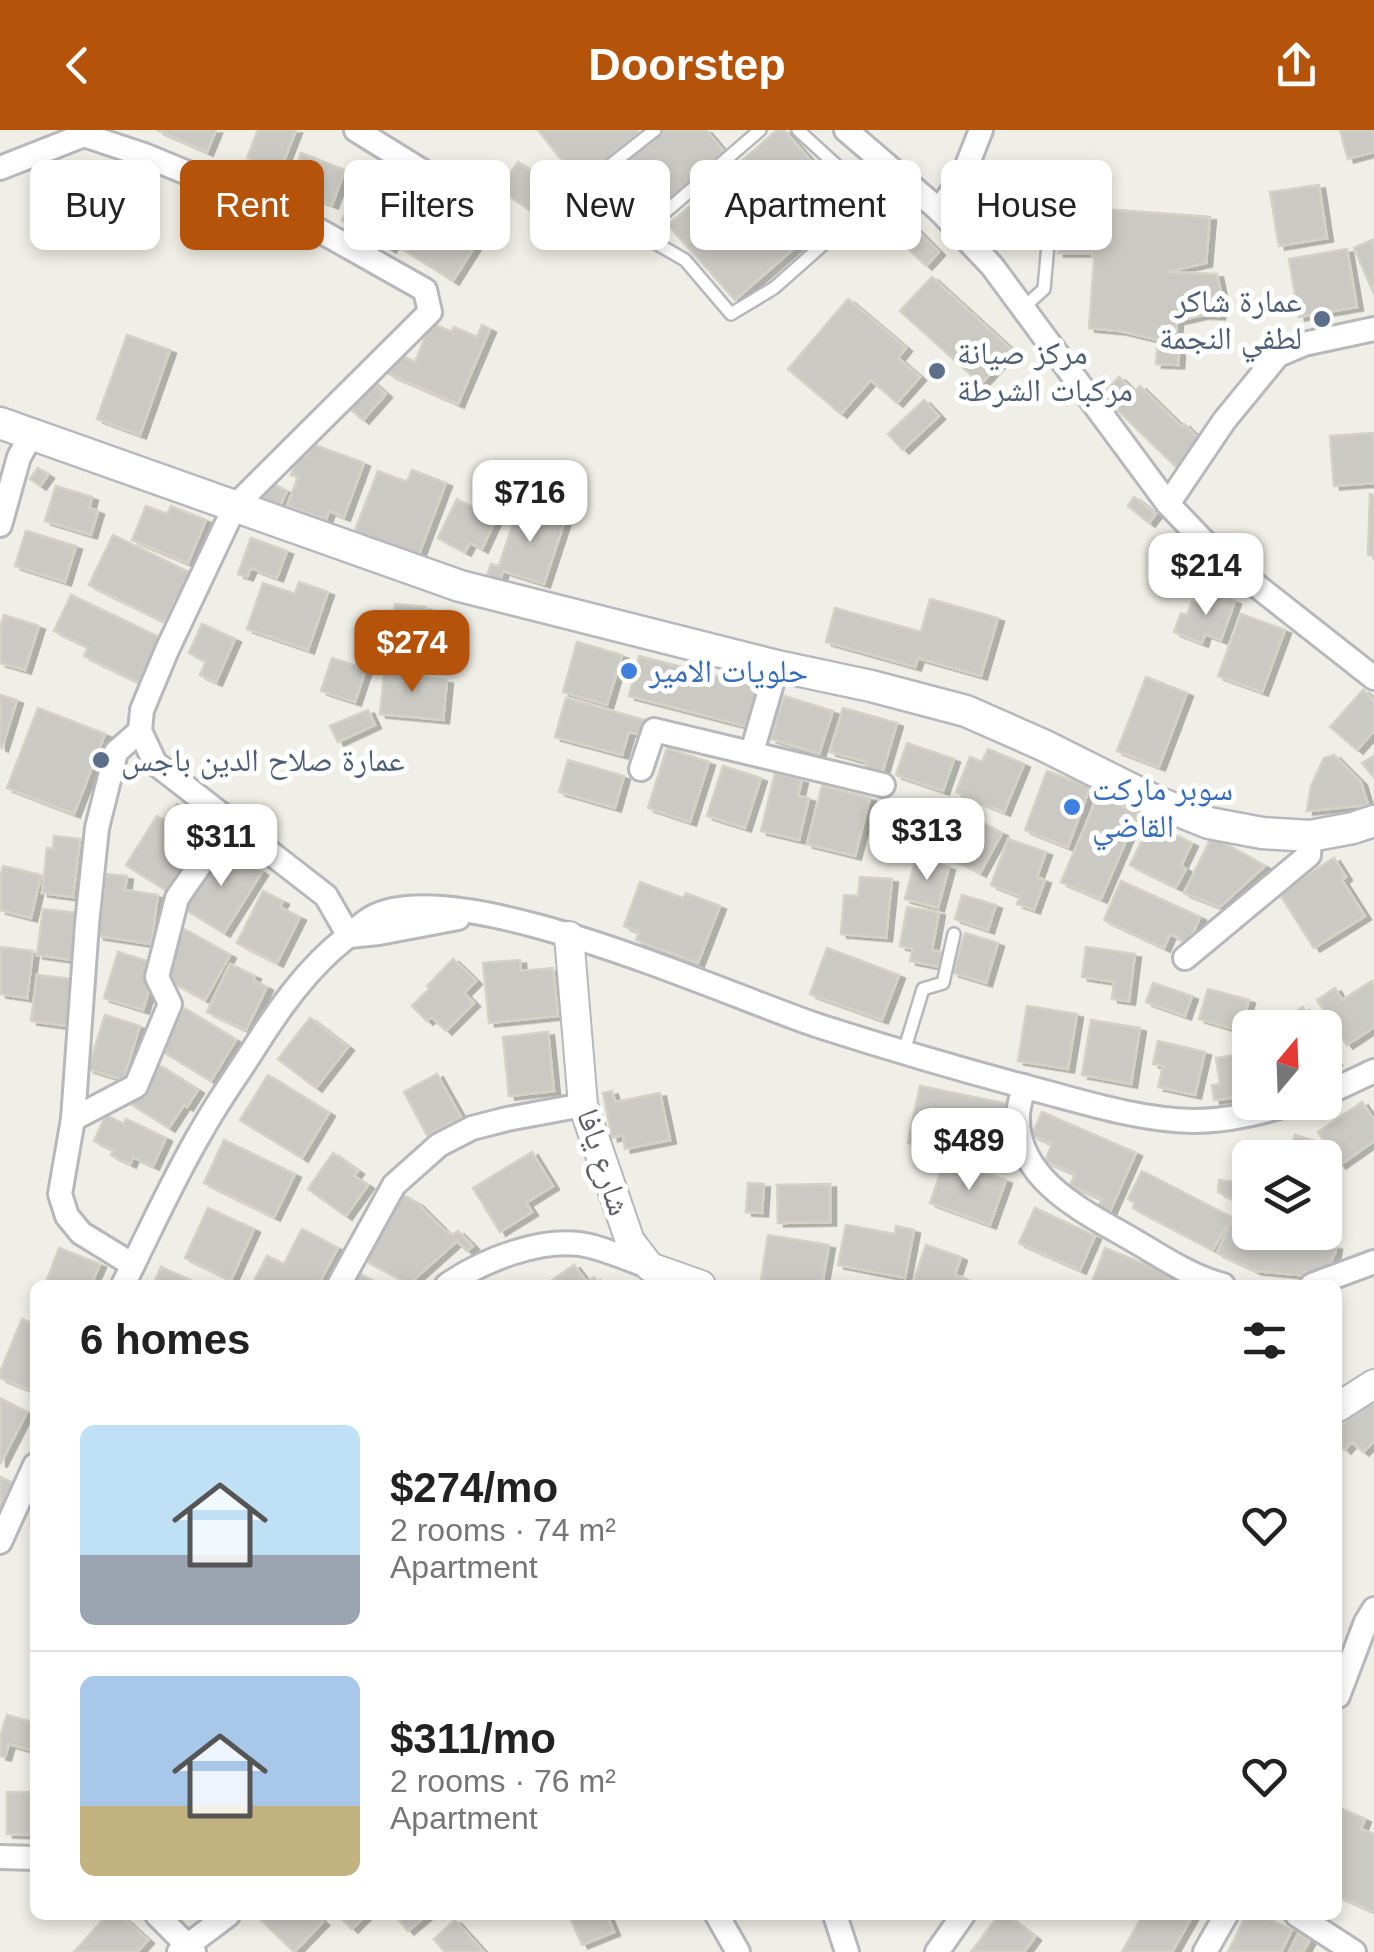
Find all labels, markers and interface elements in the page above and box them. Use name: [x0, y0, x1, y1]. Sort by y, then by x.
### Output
icon: back: [50, 38, 105, 93]
icon: share: [1269, 38, 1324, 93]
text: Doorstep: [588, 39, 786, 90]
chip: Buy: [30, 160, 160, 250]
chip: Rent: [180, 160, 324, 250]
chip: Filters: [344, 160, 510, 250]
chip: New: [530, 160, 670, 250]
chip: Apartment: [690, 160, 921, 250]
chip: House: [941, 160, 1112, 250]
place label: عمارة شاكر لطفي النجمة: [1159, 283, 1302, 363]
marker: عمارة شاكر لطفي النجمة: [1311, 308, 1333, 330]
place label: مركز صيانة مركبات الشرطة: [957, 335, 1133, 408]
marker: مركز صيانة مركبات الشرطة: [926, 360, 948, 382]
pin: $716: [471, 460, 589, 545]
text: $716: [494, 474, 566, 510]
pin: $214: [1147, 533, 1265, 618]
text: $214: [1170, 547, 1242, 583]
pin: $274: [353, 610, 471, 695]
text: $274: [376, 624, 448, 660]
place label: حلويات الامير: [648, 653, 808, 689]
marker: حلويات الامير: [618, 660, 640, 682]
place label: عمارة صلاح الدين باجس: [121, 742, 405, 780]
marker: عمارة صلاح الدين باجس: [90, 749, 112, 771]
place label: سوبر ماركت القاضي: [1092, 771, 1233, 851]
marker: سوبر ماركت القاضي: [1061, 796, 1083, 818]
pin: $313: [868, 798, 986, 883]
pin: $311: [162, 804, 280, 889]
text: $313: [891, 812, 963, 848]
text: $311: [186, 818, 256, 854]
north arrow: [1232, 1010, 1342, 1120]
map controls: [1232, 1010, 1342, 1250]
street label: شارع يافا: [568, 1104, 638, 1221]
pin: $489: [910, 1108, 1028, 1193]
text: $489: [933, 1122, 1005, 1158]
button: layers: [1232, 1140, 1342, 1250]
icon: filters: [1237, 1313, 1292, 1368]
text: 6 homes: [80, 1316, 250, 1363]
text: $274/mo: [390, 1464, 558, 1511]
icon: home: [160, 1465, 280, 1585]
icon: heart: [1237, 1498, 1292, 1553]
text: 2 rooms · 74 m²: [390, 1512, 616, 1548]
text: Apartment: [390, 1549, 538, 1585]
text: $311/mo: [390, 1715, 556, 1762]
icon: home: [160, 1716, 280, 1836]
icon: heart: [1237, 1749, 1292, 1804]
text: 2 rooms · 76 m²: [390, 1763, 616, 1799]
text: Apartment: [390, 1800, 538, 1836]

